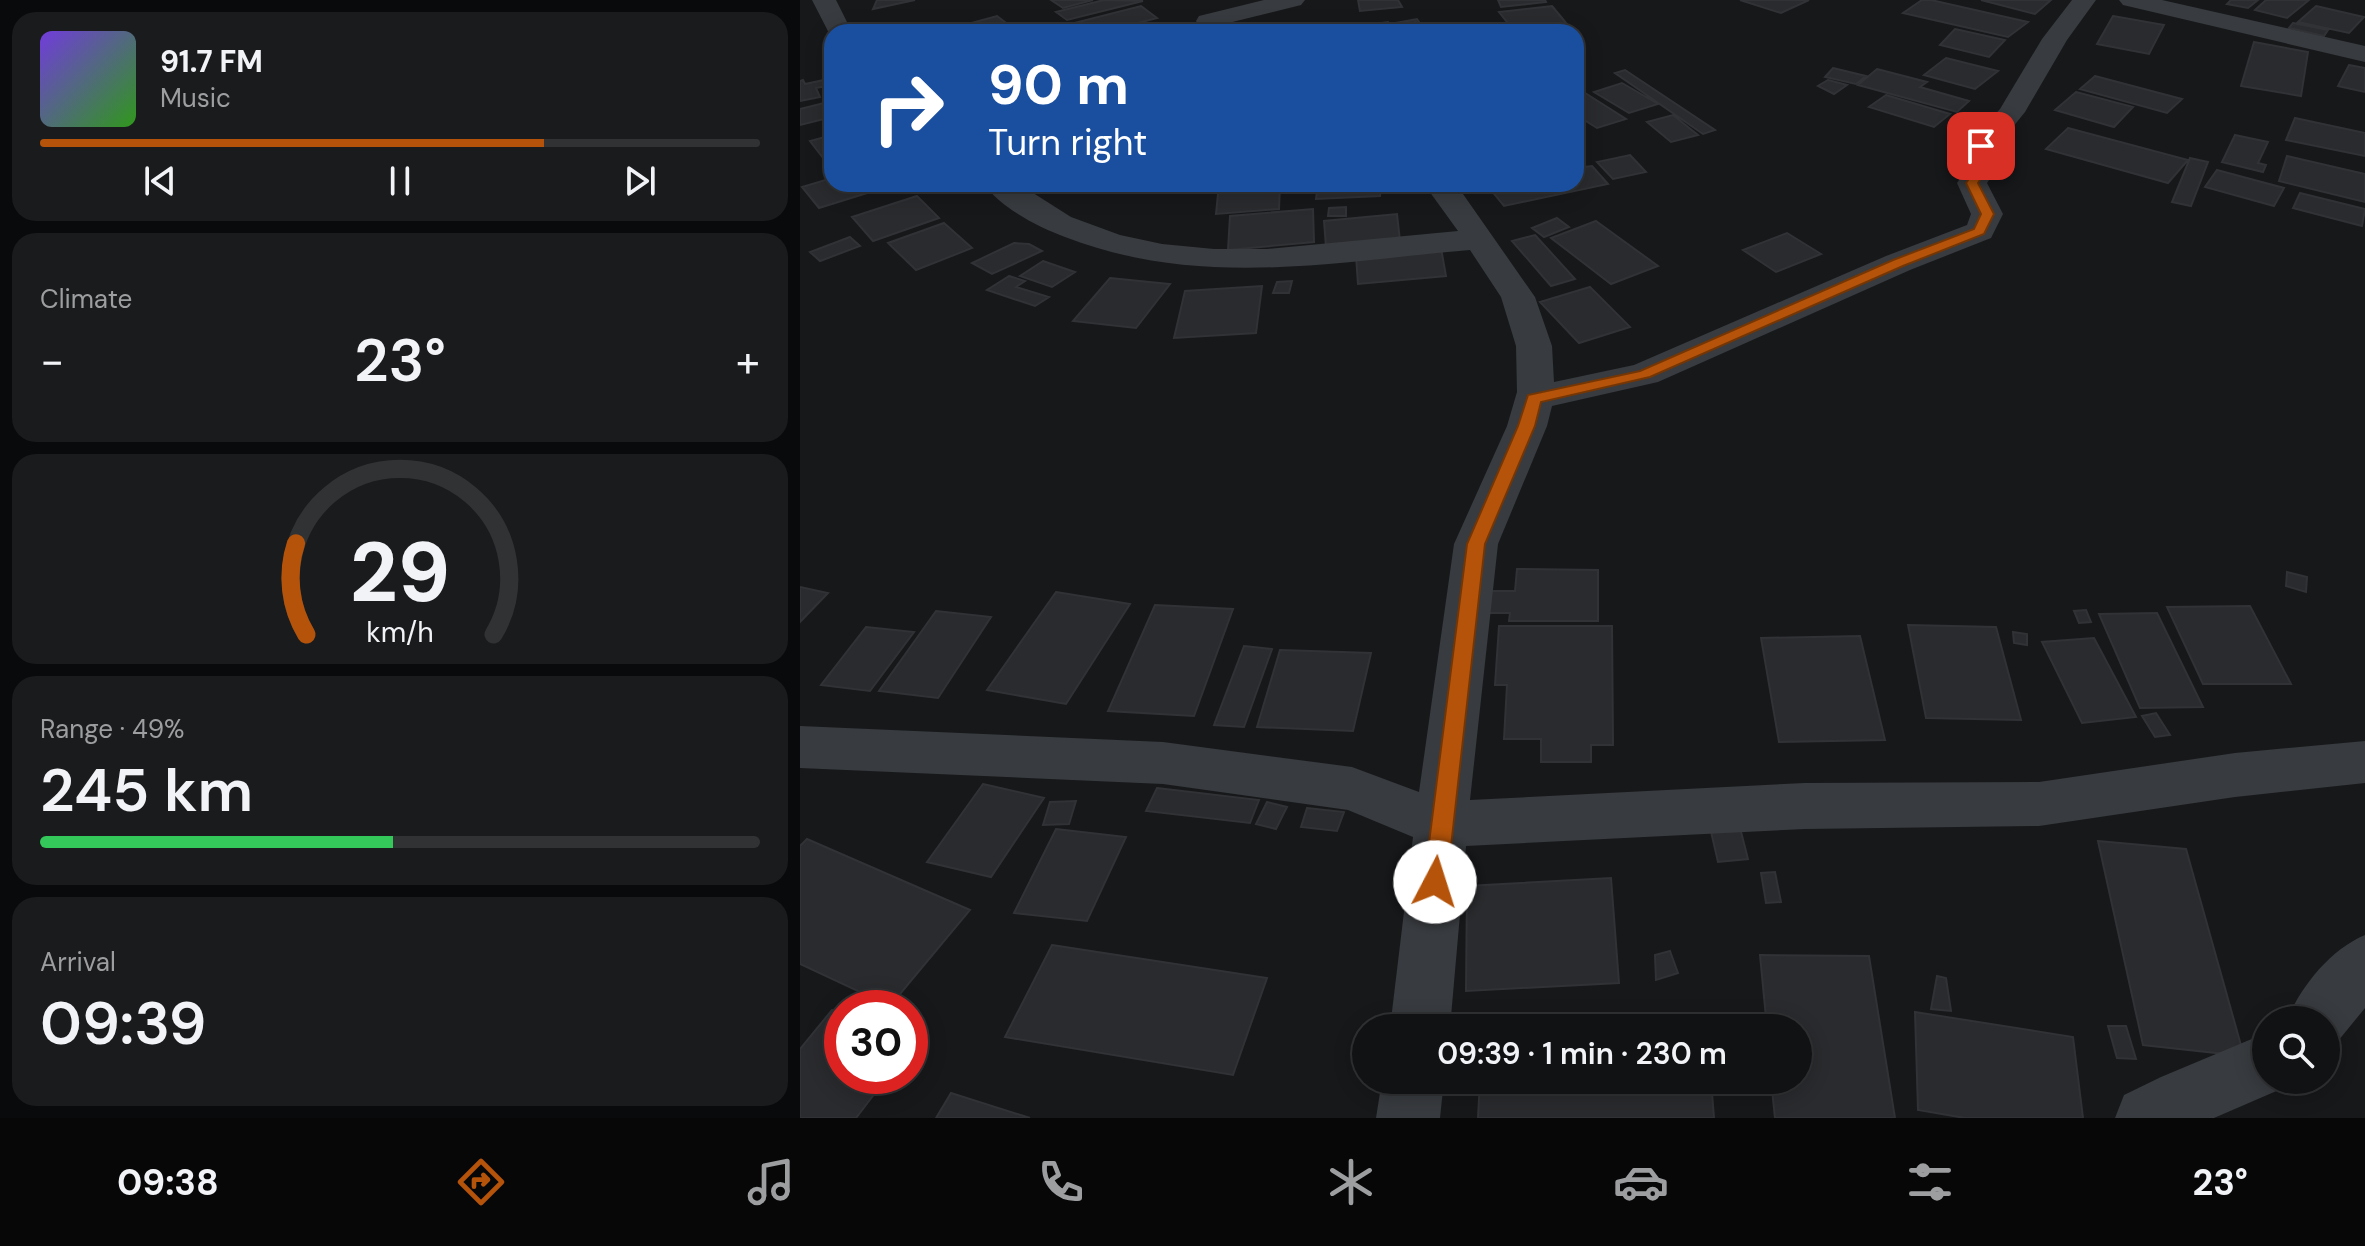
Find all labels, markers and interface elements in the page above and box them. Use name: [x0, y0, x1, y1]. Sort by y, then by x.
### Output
text: 91.7 FM: [160, 42, 263, 81]
text: 90 m: [988, 48, 1129, 121]
icon: right: [856, 56, 960, 160]
text: Music: [160, 81, 231, 115]
pin: [1947, 112, 2015, 180]
text: Turn right: [988, 119, 1147, 166]
icon: arrive: [1959, 124, 2003, 168]
icon: previous: [138, 159, 182, 203]
icon: pause: [378, 159, 422, 203]
icon: next: [618, 159, 662, 203]
text: Climate: [40, 282, 132, 316]
text: 23°: [354, 321, 446, 400]
text: −: [40, 332, 64, 390]
text: +: [736, 332, 760, 390]
text: 29: [350, 518, 450, 627]
text: km/h: [366, 614, 434, 651]
text: Range · 49%: [40, 712, 184, 746]
text: 245 km: [40, 751, 253, 830]
position arrow: [1393, 840, 1477, 924]
text: Arrival: [40, 945, 116, 979]
text: 09:39: [40, 984, 207, 1063]
speed limit sign: 30: [824, 990, 928, 1094]
map controls: [2252, 1006, 2340, 1094]
button: search: [2252, 1006, 2340, 1094]
text: 09:39 · 1 min · 230 m: [1437, 1034, 1727, 1073]
icon: directions: [453, 1154, 509, 1210]
icon: music: [743, 1154, 799, 1210]
icon: phone: [1033, 1154, 1089, 1210]
icon: climate: [1323, 1154, 1379, 1210]
icon: car: [1613, 1154, 1669, 1210]
icon: filters: [1902, 1154, 1958, 1210]
text: 09:38: [117, 1159, 219, 1206]
text: 23°: [2192, 1159, 2248, 1206]

